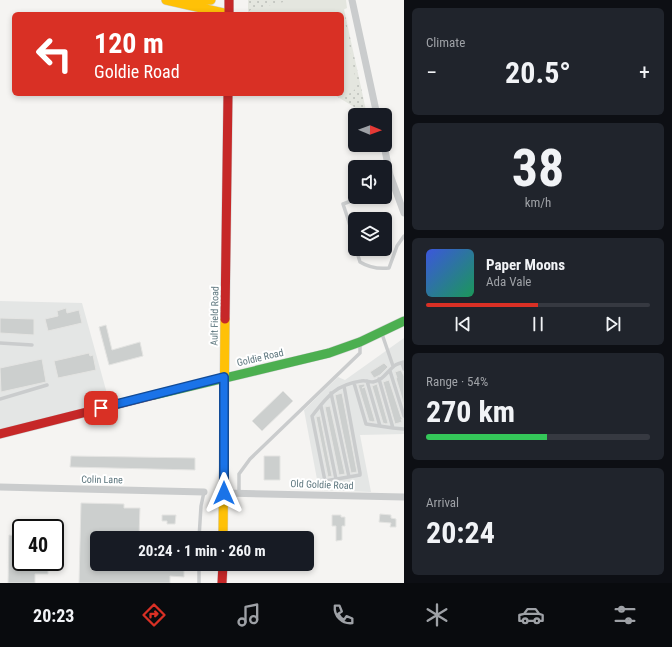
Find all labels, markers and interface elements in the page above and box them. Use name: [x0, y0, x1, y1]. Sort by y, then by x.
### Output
text: 120 m: [94, 27, 164, 60]
icon: left: [28, 28, 80, 80]
text: Climate: [426, 35, 465, 50]
text: 20.5°: [505, 55, 571, 90]
text: −: [426, 60, 437, 85]
text: +: [639, 60, 650, 85]
text: Goldie Road: [94, 61, 180, 82]
north arrow: [348, 108, 392, 152]
map controls: [348, 108, 392, 256]
text: 38: [512, 138, 564, 199]
button: sound: [348, 160, 392, 204]
text: km/h: [525, 195, 551, 210]
button: layers: [348, 212, 392, 256]
text: Paper Moons: [486, 256, 565, 274]
text: Ada Vale: [486, 274, 531, 289]
street label: Ault Field Road: [208, 286, 221, 346]
icon: previous: [452, 313, 474, 335]
icon: pause: [527, 313, 549, 335]
icon: next: [602, 313, 624, 335]
street label: Goldie Road: [236, 347, 285, 368]
text: Range · 54%: [426, 374, 488, 389]
pin: [84, 391, 118, 425]
text: 270 km: [426, 394, 515, 429]
icon: arrive: [90, 397, 112, 419]
position arrow: [203, 472, 245, 514]
street label: Colin Lane: [81, 474, 123, 485]
street label: Old Goldie Road: [290, 478, 354, 491]
text: Arrival: [426, 495, 459, 510]
text: 20:24: [426, 515, 495, 550]
speed limit sign: 40: [12, 519, 64, 571]
text: 20:24 · 1 min · 260 m: [138, 542, 266, 560]
icon: directions: [140, 601, 168, 629]
icon: music: [235, 601, 263, 629]
icon: phone: [329, 601, 357, 629]
icon: climate: [423, 601, 451, 629]
icon: car: [517, 601, 545, 629]
icon: filters: [611, 601, 639, 629]
text: 20:23: [33, 605, 74, 626]

